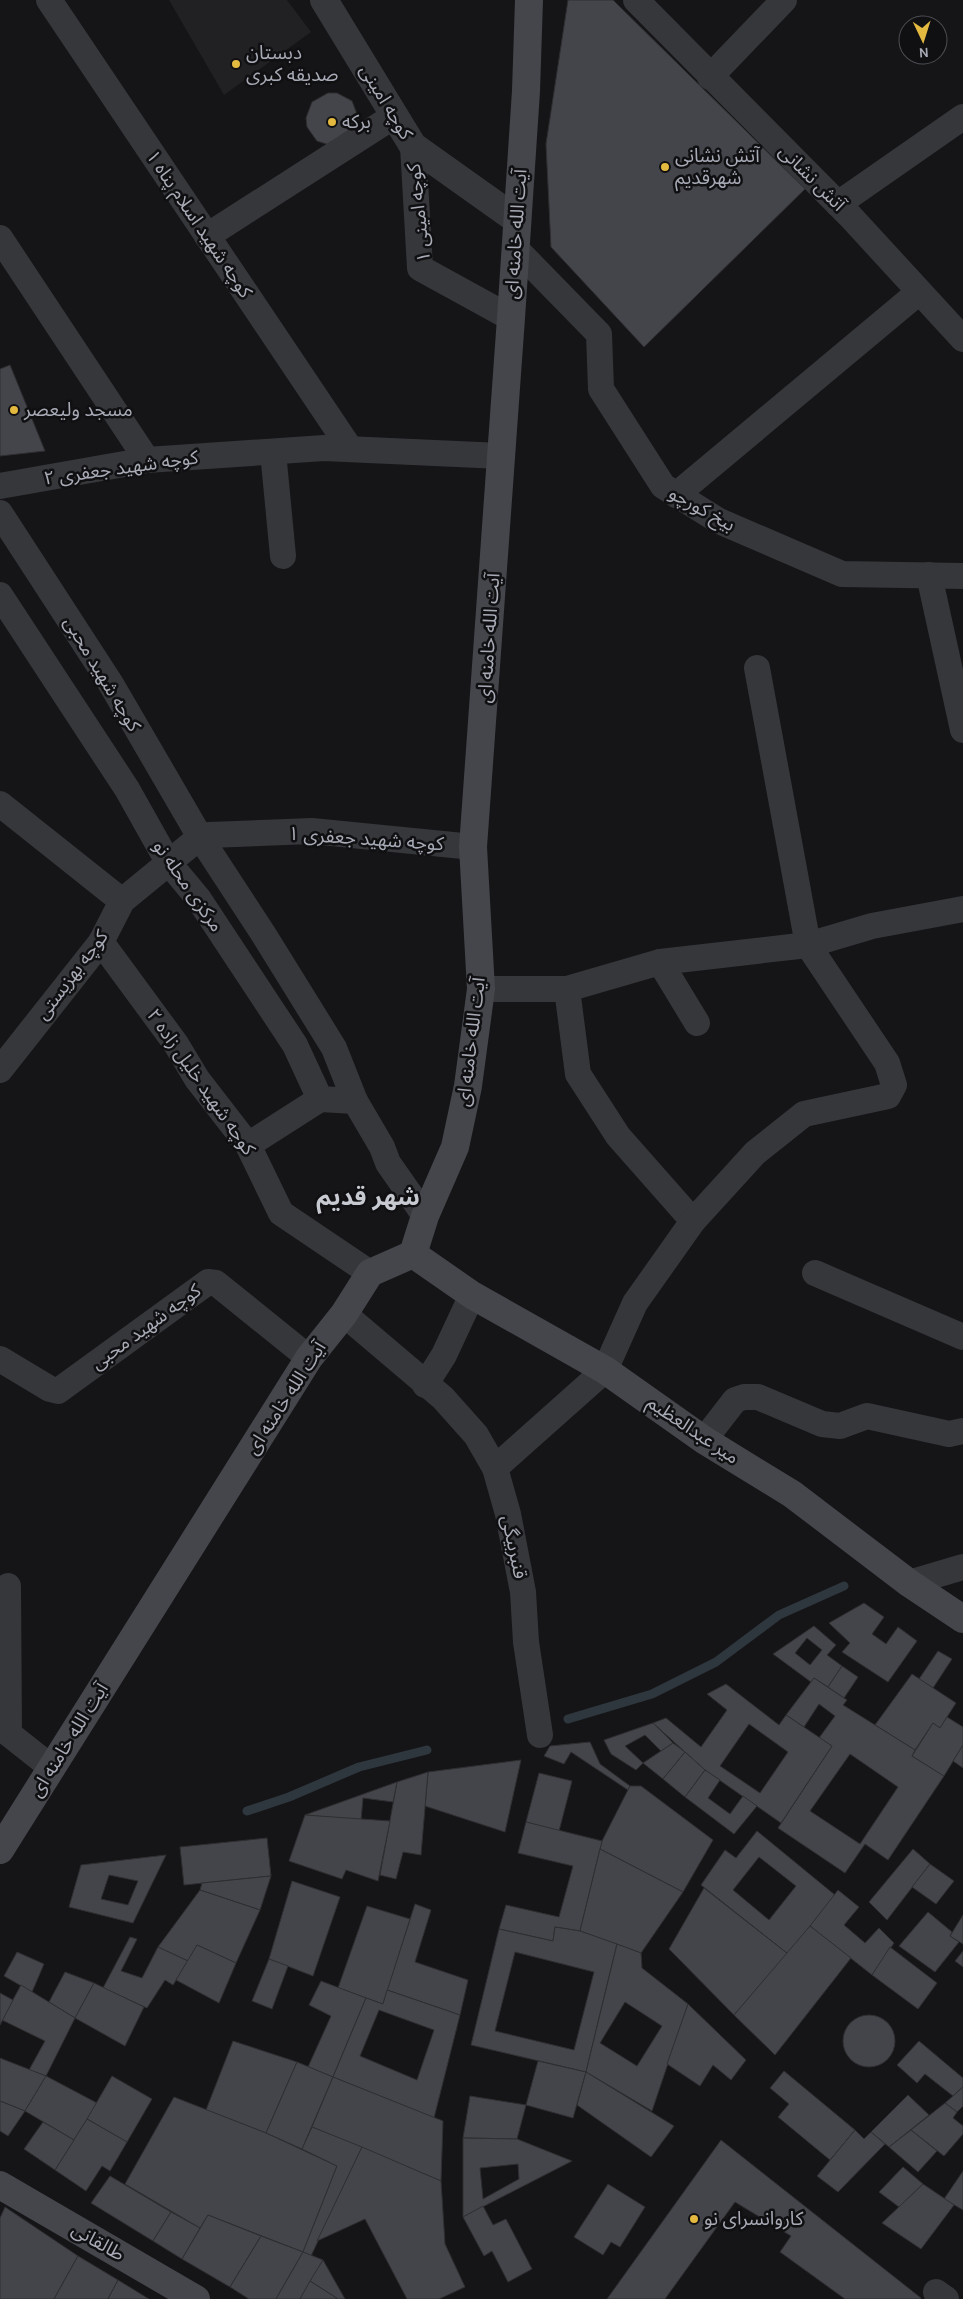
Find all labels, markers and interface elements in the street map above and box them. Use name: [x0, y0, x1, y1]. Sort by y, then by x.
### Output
north arrow: [898, 15, 948, 65]
place label: دبستان صدیقه کبری: [246, 42, 338, 86]
text: N: [918, 44, 929, 61]
marker: دبستان صدیقه کبری: [230, 58, 242, 70]
street label: کوچه امینی: [354, 60, 418, 145]
place label: برکه: [342, 111, 371, 133]
marker: برکه: [326, 116, 338, 128]
street label: آتش نشانی: [774, 140, 851, 217]
place label: آتش نشانی شهرقدیم: [675, 145, 761, 192]
street label: کوچه شهید اسلام پناه ۱: [139, 146, 257, 305]
street label: کوچه امینی ۱: [403, 161, 436, 263]
marker: آتش نشانی شهرقدیم: [659, 161, 671, 173]
street label: آیت الله خامنه ای: [500, 167, 532, 300]
place label: مسجد ولیعصر: [23, 399, 133, 421]
marker: مسجد ولیعصر: [8, 404, 20, 416]
street label: کوچه شهید جعفری ۲: [42, 446, 201, 491]
street label: بیخ کورچو: [664, 482, 739, 539]
street label: آیت الله خامنه ای: [473, 571, 505, 704]
street label: کوچه شهید محبی: [58, 612, 146, 737]
street label: کوچه شهید جعفری ۱: [287, 823, 446, 857]
street label: مرکزی محله نو: [148, 836, 228, 936]
street label: کوچه بهزیستی: [31, 925, 114, 1025]
street label: آیت الله خامنه ای: [452, 975, 490, 1108]
street label: کوچه شهید خلیل زاده ۲: [141, 1005, 260, 1161]
district label: شهر قدیم: [316, 1183, 420, 1214]
street label: کوچه شهید محبی: [87, 1279, 207, 1375]
street label: آیت الله خامنه ای: [241, 1336, 331, 1459]
street label: میر عبدالعظیم: [641, 1391, 743, 1471]
street label: قنبربیگی: [497, 1513, 531, 1581]
street label: آیت الله خامنه ای: [25, 1678, 114, 1801]
place label: کاروانسرای نو: [704, 2208, 804, 2230]
marker: کاروانسرای نو: [688, 2213, 700, 2225]
street label: طالقانی: [68, 2218, 128, 2266]

